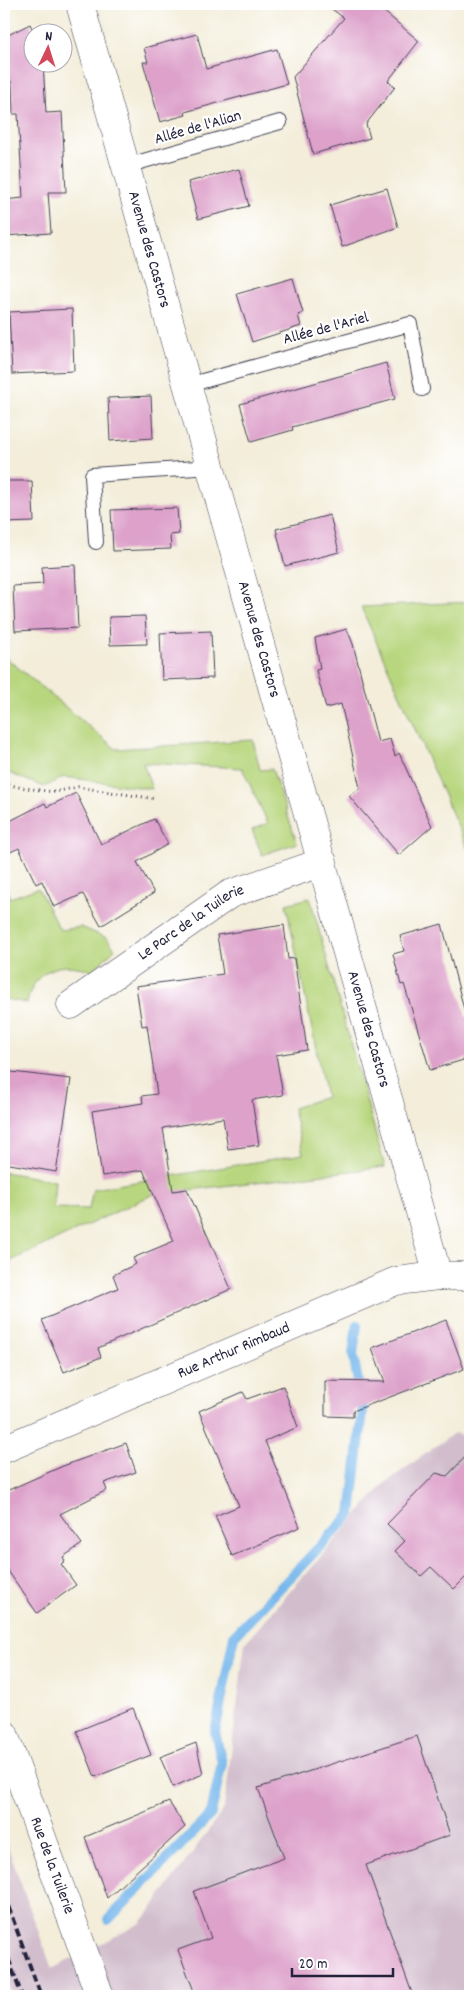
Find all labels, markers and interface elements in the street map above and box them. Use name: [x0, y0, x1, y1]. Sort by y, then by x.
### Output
north arrow: [22, 22, 72, 72]
text: N: [45, 27, 53, 47]
street label: Allée de l'Alian: [152, 105, 244, 151]
street label: Avenue des Castors: [122, 188, 177, 311]
street label: Allée de l'Ariel: [281, 307, 371, 351]
street label: Avenue des Castors: [231, 578, 286, 701]
street label: Le Parc de la Tuilerie: [133, 878, 247, 966]
street label: Avenue des Castors: [341, 968, 396, 1090]
street label: Rue Arthur Rimbaud: [174, 1316, 294, 1385]
street label: Rue de la Tuilerie: [24, 1814, 80, 1917]
scale bar: [292, 1945, 393, 1977]
text: 20 m: [299, 1954, 327, 1976]

